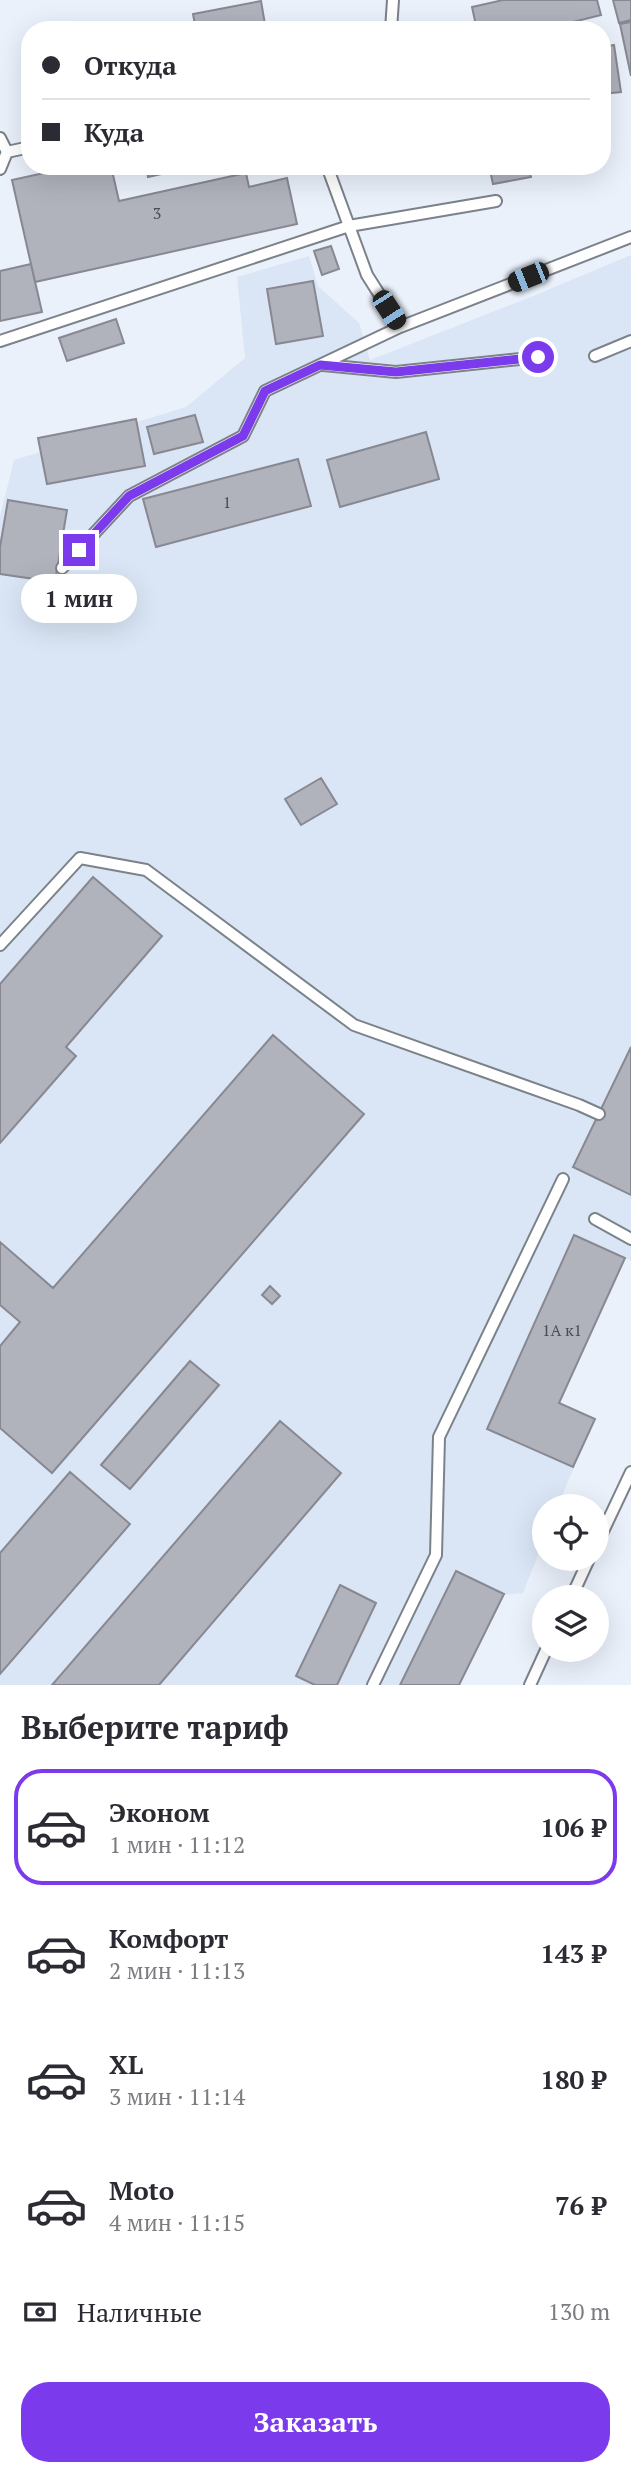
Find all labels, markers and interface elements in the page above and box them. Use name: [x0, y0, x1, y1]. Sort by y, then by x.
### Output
text: Откуда: [84, 48, 177, 82]
text: Куда: [84, 115, 144, 149]
house number: 3: [153, 202, 161, 224]
car: [505, 259, 552, 295]
car: [369, 287, 410, 333]
route start: [522, 341, 554, 373]
house number: 1: [223, 491, 231, 513]
route end: [63, 534, 95, 566]
callout: 1 мин: [21, 574, 137, 624]
text: 1 мин: [45, 583, 113, 614]
house number: 1А к1: [542, 1319, 582, 1341]
map controls: [532, 1494, 609, 1662]
button: locate: [532, 1494, 609, 1571]
button: layers: [532, 1585, 609, 1662]
text: Выберите тариф: [21, 1706, 289, 1748]
text: Эконом: [109, 1795, 210, 1829]
icon: car: [25, 1796, 88, 1859]
text: 106 ₽: [540, 1810, 606, 1844]
text: 1 мин · 11:12: [109, 1829, 245, 1860]
text: Комфорт: [109, 1921, 228, 1955]
icon: car: [25, 1922, 88, 1985]
text: 143 ₽: [540, 1936, 606, 1970]
text: 2 мин · 11:13: [109, 1955, 245, 1986]
text: XL: [109, 2047, 143, 2081]
icon: car: [25, 2048, 88, 2111]
text: 180 ₽: [540, 2062, 606, 2096]
text: 3 мин · 11:14: [109, 2081, 245, 2112]
text: Moto: [109, 2173, 174, 2207]
icon: car: [25, 2174, 88, 2237]
text: 76 ₽: [555, 2188, 606, 2222]
text: 4 мин · 11:15: [109, 2207, 245, 2238]
icon: cash: [21, 2293, 59, 2331]
text: Наличные: [77, 2295, 202, 2329]
text: 130 m: [548, 2296, 610, 2327]
button: Заказать: [21, 2382, 610, 2462]

